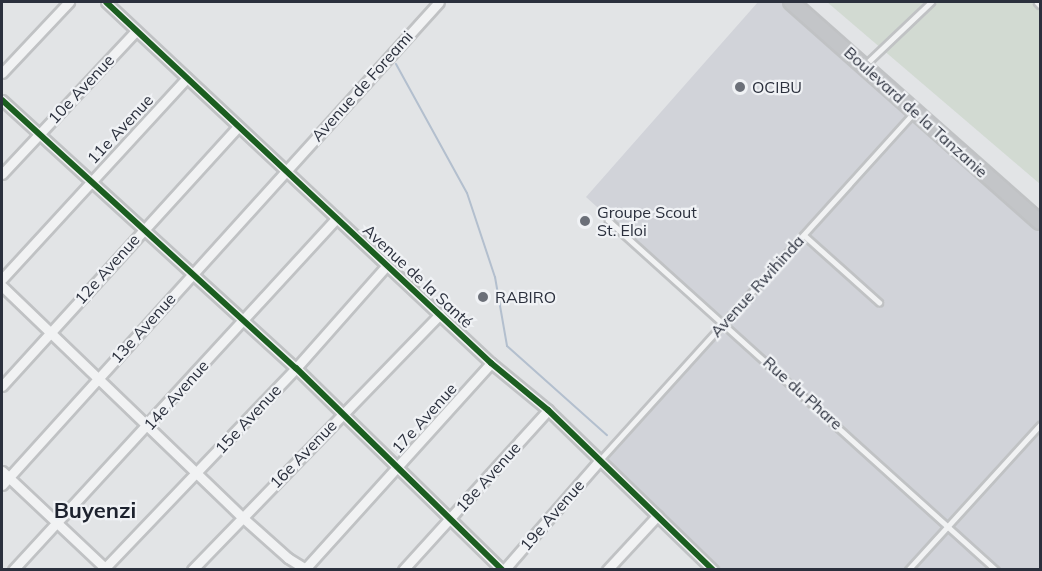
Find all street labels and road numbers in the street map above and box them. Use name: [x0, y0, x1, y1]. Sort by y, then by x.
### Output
street label: Avenue de Foreami: [307, 27, 417, 145]
street label: Boulevard de la Tanzanie: [840, 43, 992, 181]
street label: 10e Avenue: [44, 50, 118, 128]
street label: 11e Avenue: [83, 90, 157, 168]
street label: Avenue de la Santé: [359, 220, 477, 332]
street label: 12e Avenue: [70, 230, 144, 308]
street label: Avenue Rwihinda: [706, 231, 808, 341]
street label: 13e Avenue: [106, 289, 180, 367]
street label: Rue du Phare: [759, 352, 847, 434]
street label: 14e Avenue: [139, 356, 213, 434]
street label: 17e Avenue: [387, 379, 461, 457]
street label: 15e Avenue: [211, 380, 285, 458]
street label: 16e Avenue: [266, 416, 340, 492]
street label: 18e Avenue: [451, 438, 525, 516]
street label: 19e Avenue: [516, 476, 588, 554]

